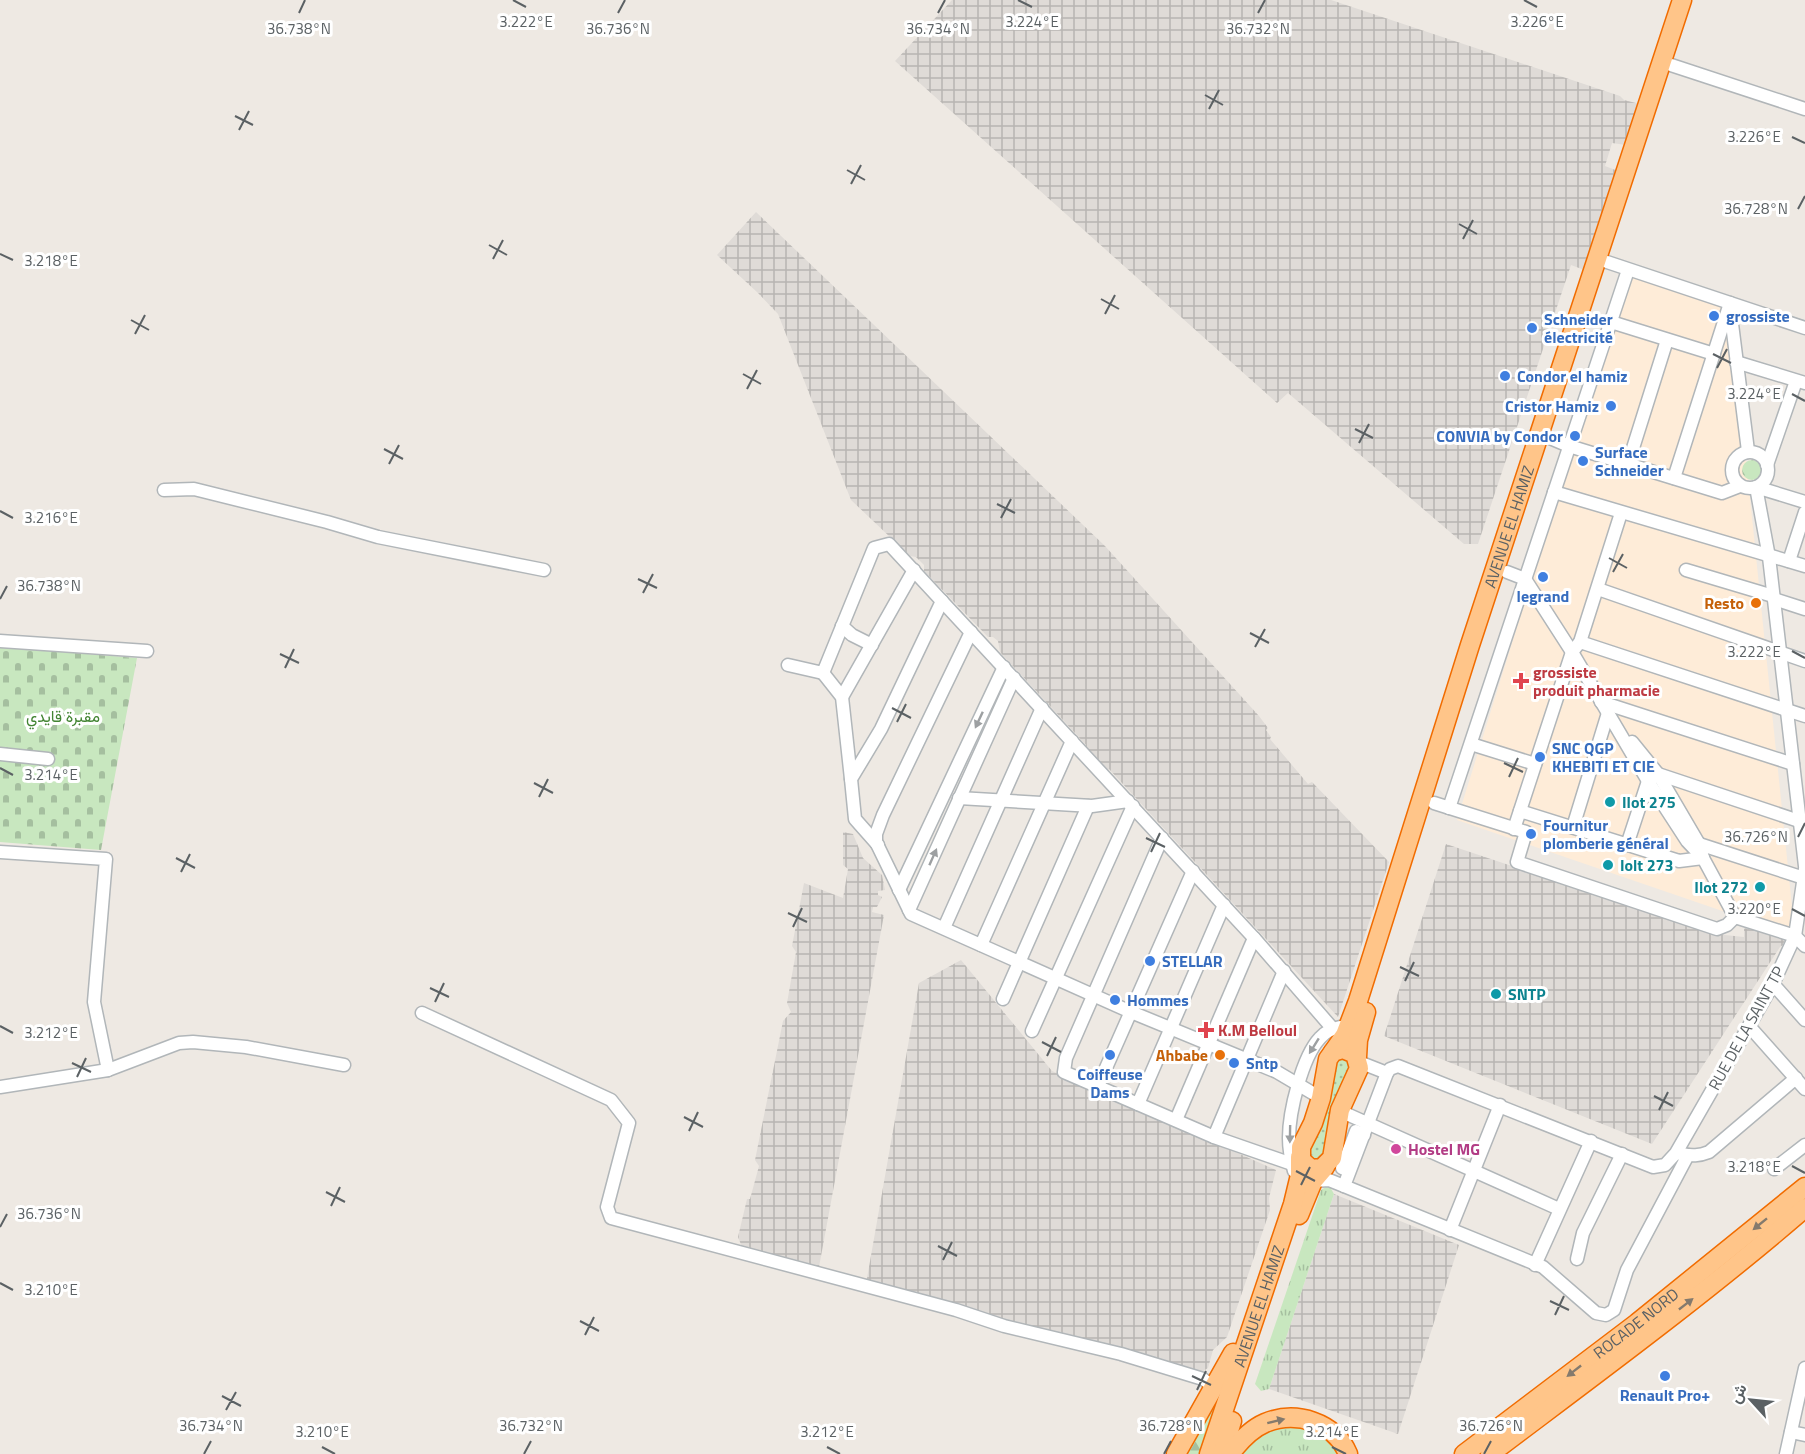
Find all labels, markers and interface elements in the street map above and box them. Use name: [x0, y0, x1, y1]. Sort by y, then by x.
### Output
text: 3.222°E: [499, 10, 553, 33]
text: 3.224°E: [1005, 10, 1059, 33]
text: 3.226°E: [1510, 10, 1564, 33]
text: 36.738°N: [267, 17, 331, 40]
text: 36.736°N: [586, 17, 650, 40]
text: 36.734°N: [906, 17, 970, 40]
text: 36.732°N: [1226, 17, 1290, 40]
text: 3.226°E: [1727, 125, 1781, 148]
text: 36.728°N: [1724, 197, 1788, 220]
text: 3.218°E: [24, 249, 78, 272]
place label: grossiste: [1726, 304, 1790, 328]
place label: Schneider électricité: [1544, 307, 1613, 349]
marker: grossiste: [1707, 309, 1721, 323]
marker: Schneider électricité: [1525, 321, 1539, 335]
place label: Condor el hamiz: [1517, 364, 1628, 388]
marker: Condor el hamiz: [1498, 369, 1512, 383]
text: 3.224°E: [1727, 382, 1781, 405]
place label: Cristor Hamiz: [1505, 394, 1599, 418]
marker: Cristor Hamiz: [1604, 399, 1618, 413]
place label: CONVIA by Condor: [1436, 424, 1563, 448]
marker: CONVIA by Condor: [1568, 429, 1582, 443]
place label: Surface Schneider: [1595, 440, 1664, 482]
marker: Surface Schneider: [1576, 454, 1590, 468]
street label: AVENUE EL HAMIZ: [1478, 462, 1540, 591]
text: 3.216°E: [24, 506, 78, 529]
marker: legrand: [1536, 570, 1550, 584]
text: 36.738°N: [17, 574, 81, 597]
place label: legrand: [1517, 584, 1569, 608]
place label: Resto: [1704, 591, 1744, 615]
marker: Resto: [1749, 596, 1763, 610]
text: 3.222°E: [1727, 640, 1781, 663]
place label: grossiste produit pharmacie: [1533, 660, 1660, 702]
marker: grossiste produit pharmacie: [1514, 674, 1528, 688]
park label: مقبرة قايدي: [26, 704, 100, 730]
one-way arrow: [974, 711, 983, 728]
place label: SNC QGP KHEBITI ET CIE: [1552, 736, 1655, 778]
marker: SNC QGP KHEBITI ET CIE: [1533, 750, 1547, 764]
text: 3.214°E: [24, 763, 78, 786]
place label: Ilot 275: [1622, 790, 1676, 814]
marker: Ilot 275: [1603, 795, 1617, 809]
place label: Fournitur plomberie général: [1543, 813, 1669, 855]
text: 36.726°N: [1724, 825, 1788, 848]
marker: Fournitur plomberie général: [1524, 827, 1538, 841]
one-way arrow: [928, 847, 938, 865]
place label: Iolt 273: [1620, 853, 1674, 877]
marker: Iolt 273: [1601, 858, 1615, 872]
place label: Ilot 272: [1694, 875, 1748, 899]
marker: Ilot 272: [1753, 880, 1767, 894]
text: 3.220°E: [1727, 897, 1781, 920]
place label: STELLAR: [1162, 949, 1223, 973]
marker: STELLAR: [1143, 954, 1157, 968]
street label: RUE DE LA SAINT TP: [1702, 962, 1790, 1094]
place label: SNTP: [1508, 982, 1546, 1006]
marker: SNTP: [1489, 987, 1503, 1001]
place label: Hommes: [1127, 988, 1189, 1012]
marker: Hommes: [1108, 993, 1122, 1007]
place label: K.M Belloul: [1218, 1018, 1297, 1042]
text: 3.212°E: [24, 1021, 78, 1044]
marker: K.M Belloul: [1199, 1023, 1213, 1037]
one-way arrow: [1309, 1038, 1320, 1055]
place label: Ahbabe: [1156, 1043, 1208, 1067]
marker: Coiffeuse Dams: [1103, 1048, 1117, 1062]
marker: Ahbabe: [1213, 1048, 1227, 1062]
place label: Sntp: [1246, 1051, 1278, 1075]
marker: Sntp: [1227, 1056, 1241, 1070]
place label: Coiffeuse Dams: [1077, 1062, 1143, 1104]
one-way arrow: [1285, 1125, 1295, 1144]
place label: Hostel MG: [1408, 1137, 1480, 1161]
marker: Hostel MG: [1389, 1142, 1403, 1156]
text: 3.218°E: [1727, 1155, 1781, 1178]
text: 36.736°N: [17, 1202, 81, 1225]
one-way arrow: [1753, 1217, 1768, 1230]
street label: AVENUE EL HAMIZ: [1227, 1242, 1290, 1370]
text: 3.210°E: [24, 1278, 78, 1301]
street label: ROCADE NORD: [1588, 1282, 1684, 1364]
one-way arrow: [1679, 1298, 1694, 1310]
one-way arrow: [1567, 1365, 1582, 1377]
marker: Renault Pro+: [1658, 1369, 1672, 1383]
north arrow: [1721, 1370, 1781, 1430]
text: ش: [1723, 1379, 1753, 1407]
place label: Renault Pro+: [1620, 1383, 1710, 1407]
text: 36.734°N: [179, 1414, 243, 1437]
text: 36.732°N: [499, 1414, 563, 1437]
text: 36.728°N: [1139, 1414, 1203, 1437]
text: 36.726°N: [1459, 1414, 1523, 1437]
one-way arrow: [1267, 1415, 1285, 1425]
text: 3.210°E: [295, 1420, 349, 1443]
text: 3.212°E: [800, 1420, 854, 1443]
text: 3.214°E: [1305, 1420, 1359, 1443]

